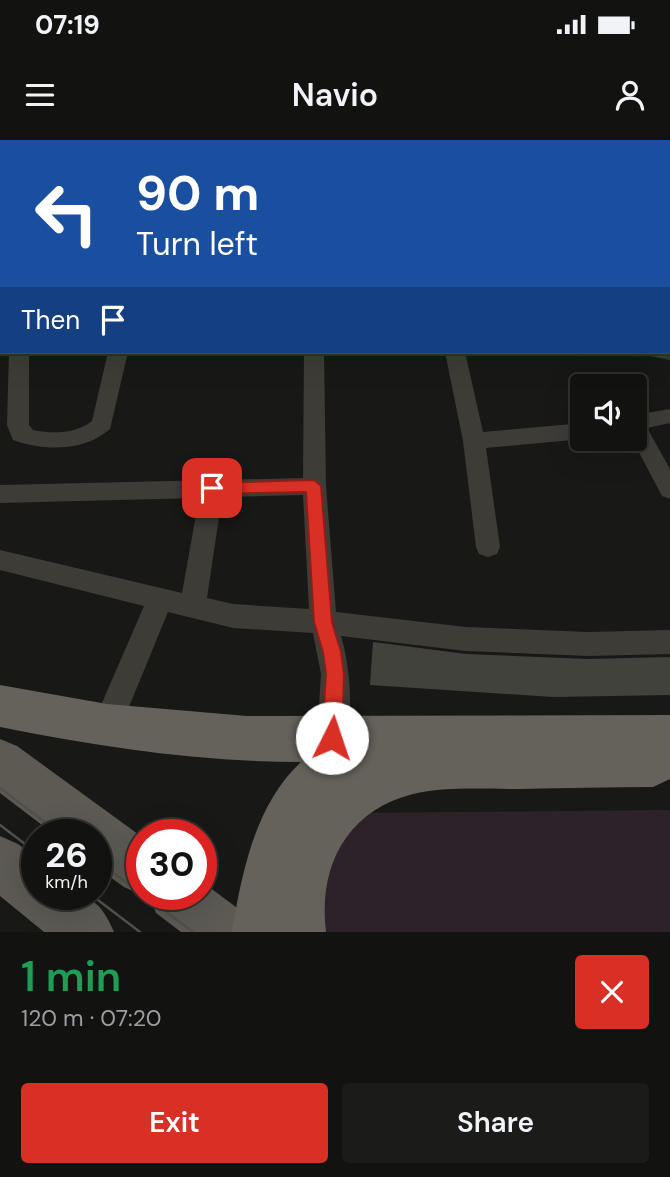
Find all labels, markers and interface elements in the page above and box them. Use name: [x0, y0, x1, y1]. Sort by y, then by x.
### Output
text: 07:19: [35, 8, 100, 42]
text: Navio: [292, 74, 378, 116]
icon: menu: [21, 76, 59, 114]
icon: person: [611, 76, 649, 114]
text: 90 m: [136, 161, 259, 225]
icon: left: [21, 168, 112, 259]
text: Turn left: [136, 223, 258, 265]
icon: arrive: [94, 301, 132, 339]
text: Then: [21, 303, 80, 337]
map controls: [570, 374, 647, 451]
button: sound: [570, 374, 647, 451]
pin: [182, 458, 242, 518]
icon: arrive: [193, 469, 231, 507]
position arrow: [295, 701, 369, 775]
speed limit sign: 30: [126, 819, 217, 910]
text: 26: [45, 832, 88, 878]
text: km/h: [45, 870, 88, 894]
text: 1 min: [21, 949, 121, 1004]
button: close: [575, 955, 649, 1029]
text: 120 m · 07:20: [21, 1003, 161, 1033]
button: Exit: [21, 1083, 328, 1163]
button: Share: [342, 1083, 649, 1163]

